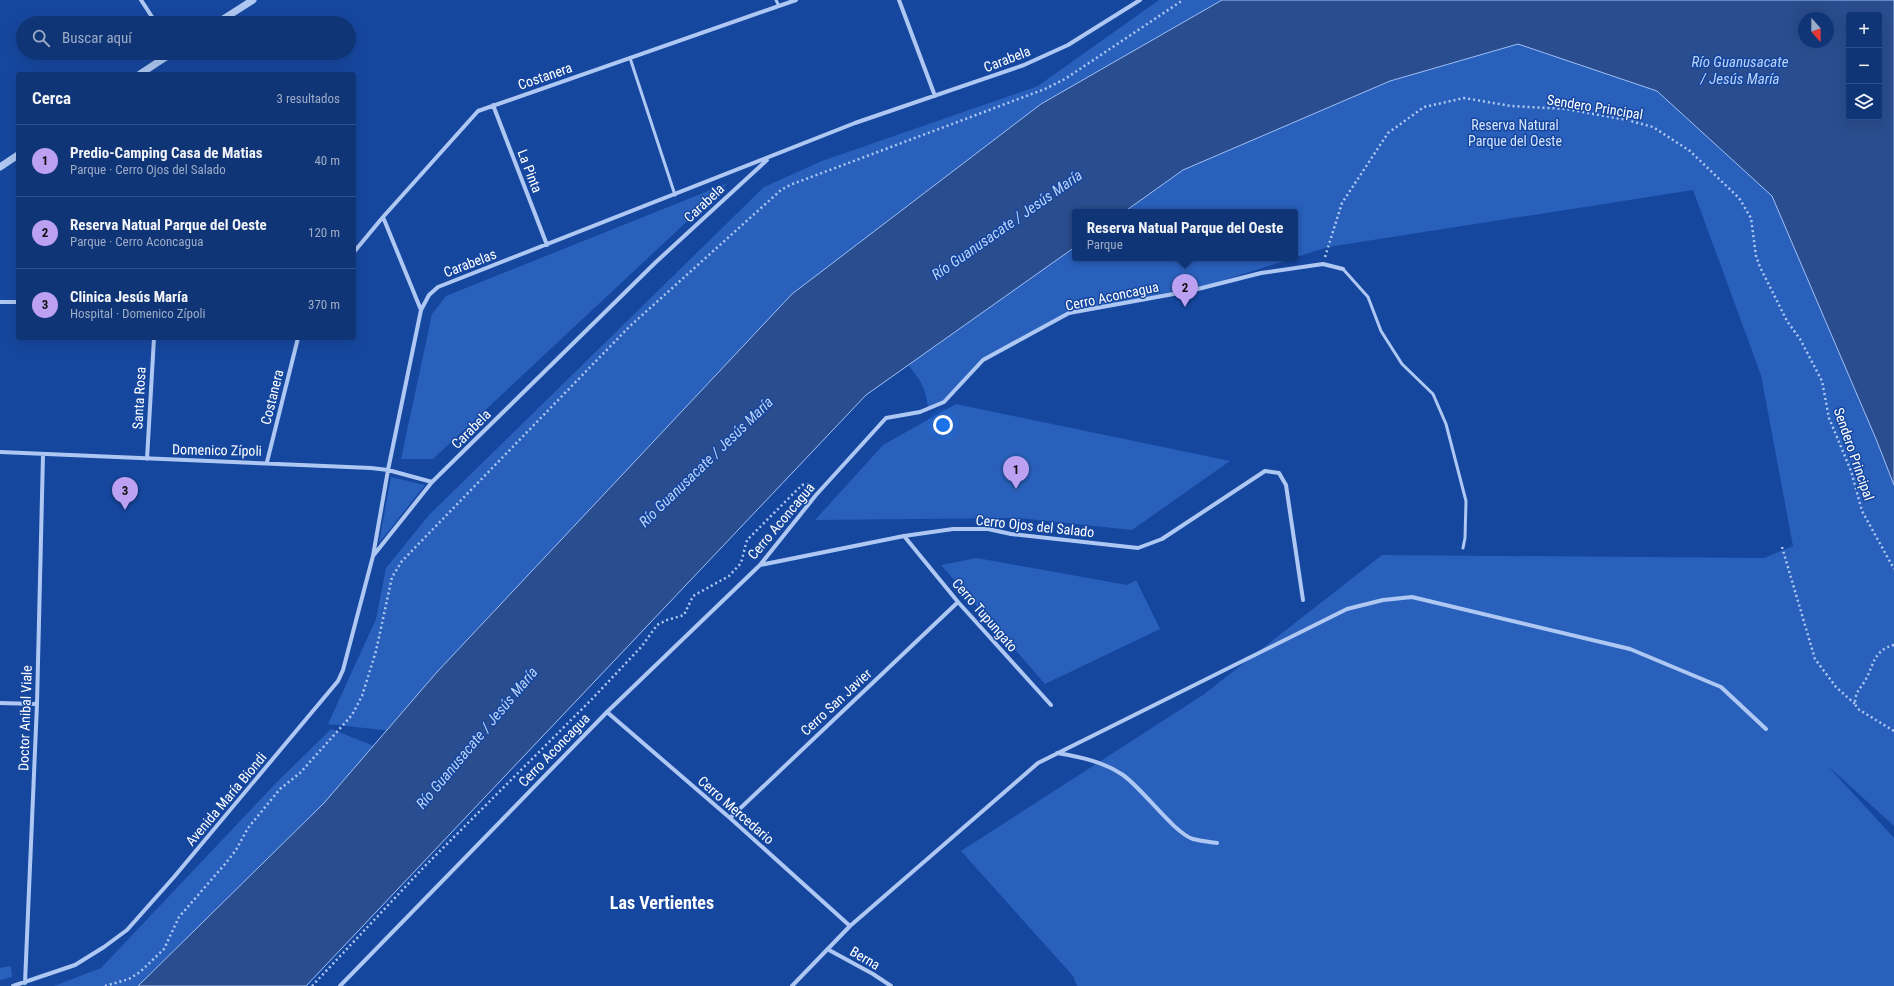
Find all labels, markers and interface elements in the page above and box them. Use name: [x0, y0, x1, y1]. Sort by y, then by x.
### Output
north arrow: [1798, 12, 1834, 48]
map controls: [1846, 12, 1882, 120]
button: +: [1846, 12, 1882, 48]
search box: [16, 16, 356, 60]
icon: search: [30, 27, 52, 49]
text: Buscar aquí: [62, 29, 132, 47]
street label: Carabela: [981, 43, 1033, 75]
button: −: [1846, 48, 1882, 84]
water label: Río Guanusacate / Jesús María: [1692, 53, 1789, 88]
street label: Costanera: [516, 59, 574, 93]
button: layers: [1846, 84, 1882, 120]
text: Cerca: [32, 88, 71, 108]
text: 3 resultados: [276, 91, 340, 106]
street label: Sendero Principal: [1546, 92, 1644, 122]
park label: Reserva Natural Parque del Oeste: [1468, 117, 1562, 149]
text: Predio-Camping Casa de Matias: [70, 144, 263, 162]
street label: La Pinta: [514, 147, 546, 195]
text: 1: [42, 153, 48, 168]
text: 40 m: [314, 153, 340, 168]
text: Parque · Cerro Ojos del Salado: [70, 162, 226, 177]
water label: Río Guanusacate / Jesús María: [928, 166, 1086, 284]
street label: Carabela: [681, 181, 727, 225]
popup: [1072, 209, 1298, 261]
text: Reserva Natual Parque del Oeste: [70, 216, 267, 234]
text: Reserva Natual Parque del Oeste: [1087, 219, 1283, 237]
text: 2: [42, 225, 48, 240]
text: 120 m: [308, 225, 340, 240]
text: Parque · Cerro Aconcagua: [70, 234, 203, 249]
text: Parque: [1087, 237, 1123, 252]
street label: Carabelas: [441, 246, 499, 280]
pin: 2: [1172, 274, 1198, 307]
street label: Cerro Aconcagua: [1064, 278, 1160, 314]
text: Clinica Jesús María: [70, 288, 188, 306]
text: 3: [42, 297, 48, 312]
text: 370 m: [308, 297, 340, 312]
text: Hospital · Domenico Zípoli: [70, 306, 205, 321]
street label: Santa Rosa: [129, 366, 149, 430]
street label: Costanera: [257, 368, 287, 426]
water label: Río Guanusacate / Jesús María: [635, 393, 777, 531]
street label: Carabela: [448, 406, 494, 452]
street label: Sendero Principal: [1831, 406, 1877, 502]
your location: [933, 415, 953, 435]
street label: Domenico Zípoli: [172, 441, 262, 459]
pin: 1: [1003, 456, 1029, 489]
pin: 3: [112, 477, 138, 510]
street label: Cerro Aconcagua: [744, 479, 818, 563]
street label: Cerro Ojos del Salado: [975, 512, 1095, 540]
street label: Cerro Tupungato: [949, 575, 1021, 655]
water label: Río Guanusacate / Jesús María: [412, 663, 542, 813]
street label: Doctor Anibal Viale: [15, 665, 35, 771]
street label: Cerro San Javier: [797, 665, 875, 739]
street label: Cerro Aconcagua: [515, 710, 593, 790]
street label: Avenida María Biondi: [182, 749, 270, 849]
street label: Cerro Mercedario: [695, 773, 777, 847]
district label: Las Vertientes: [610, 892, 714, 913]
street label: Berna: [847, 943, 883, 973]

